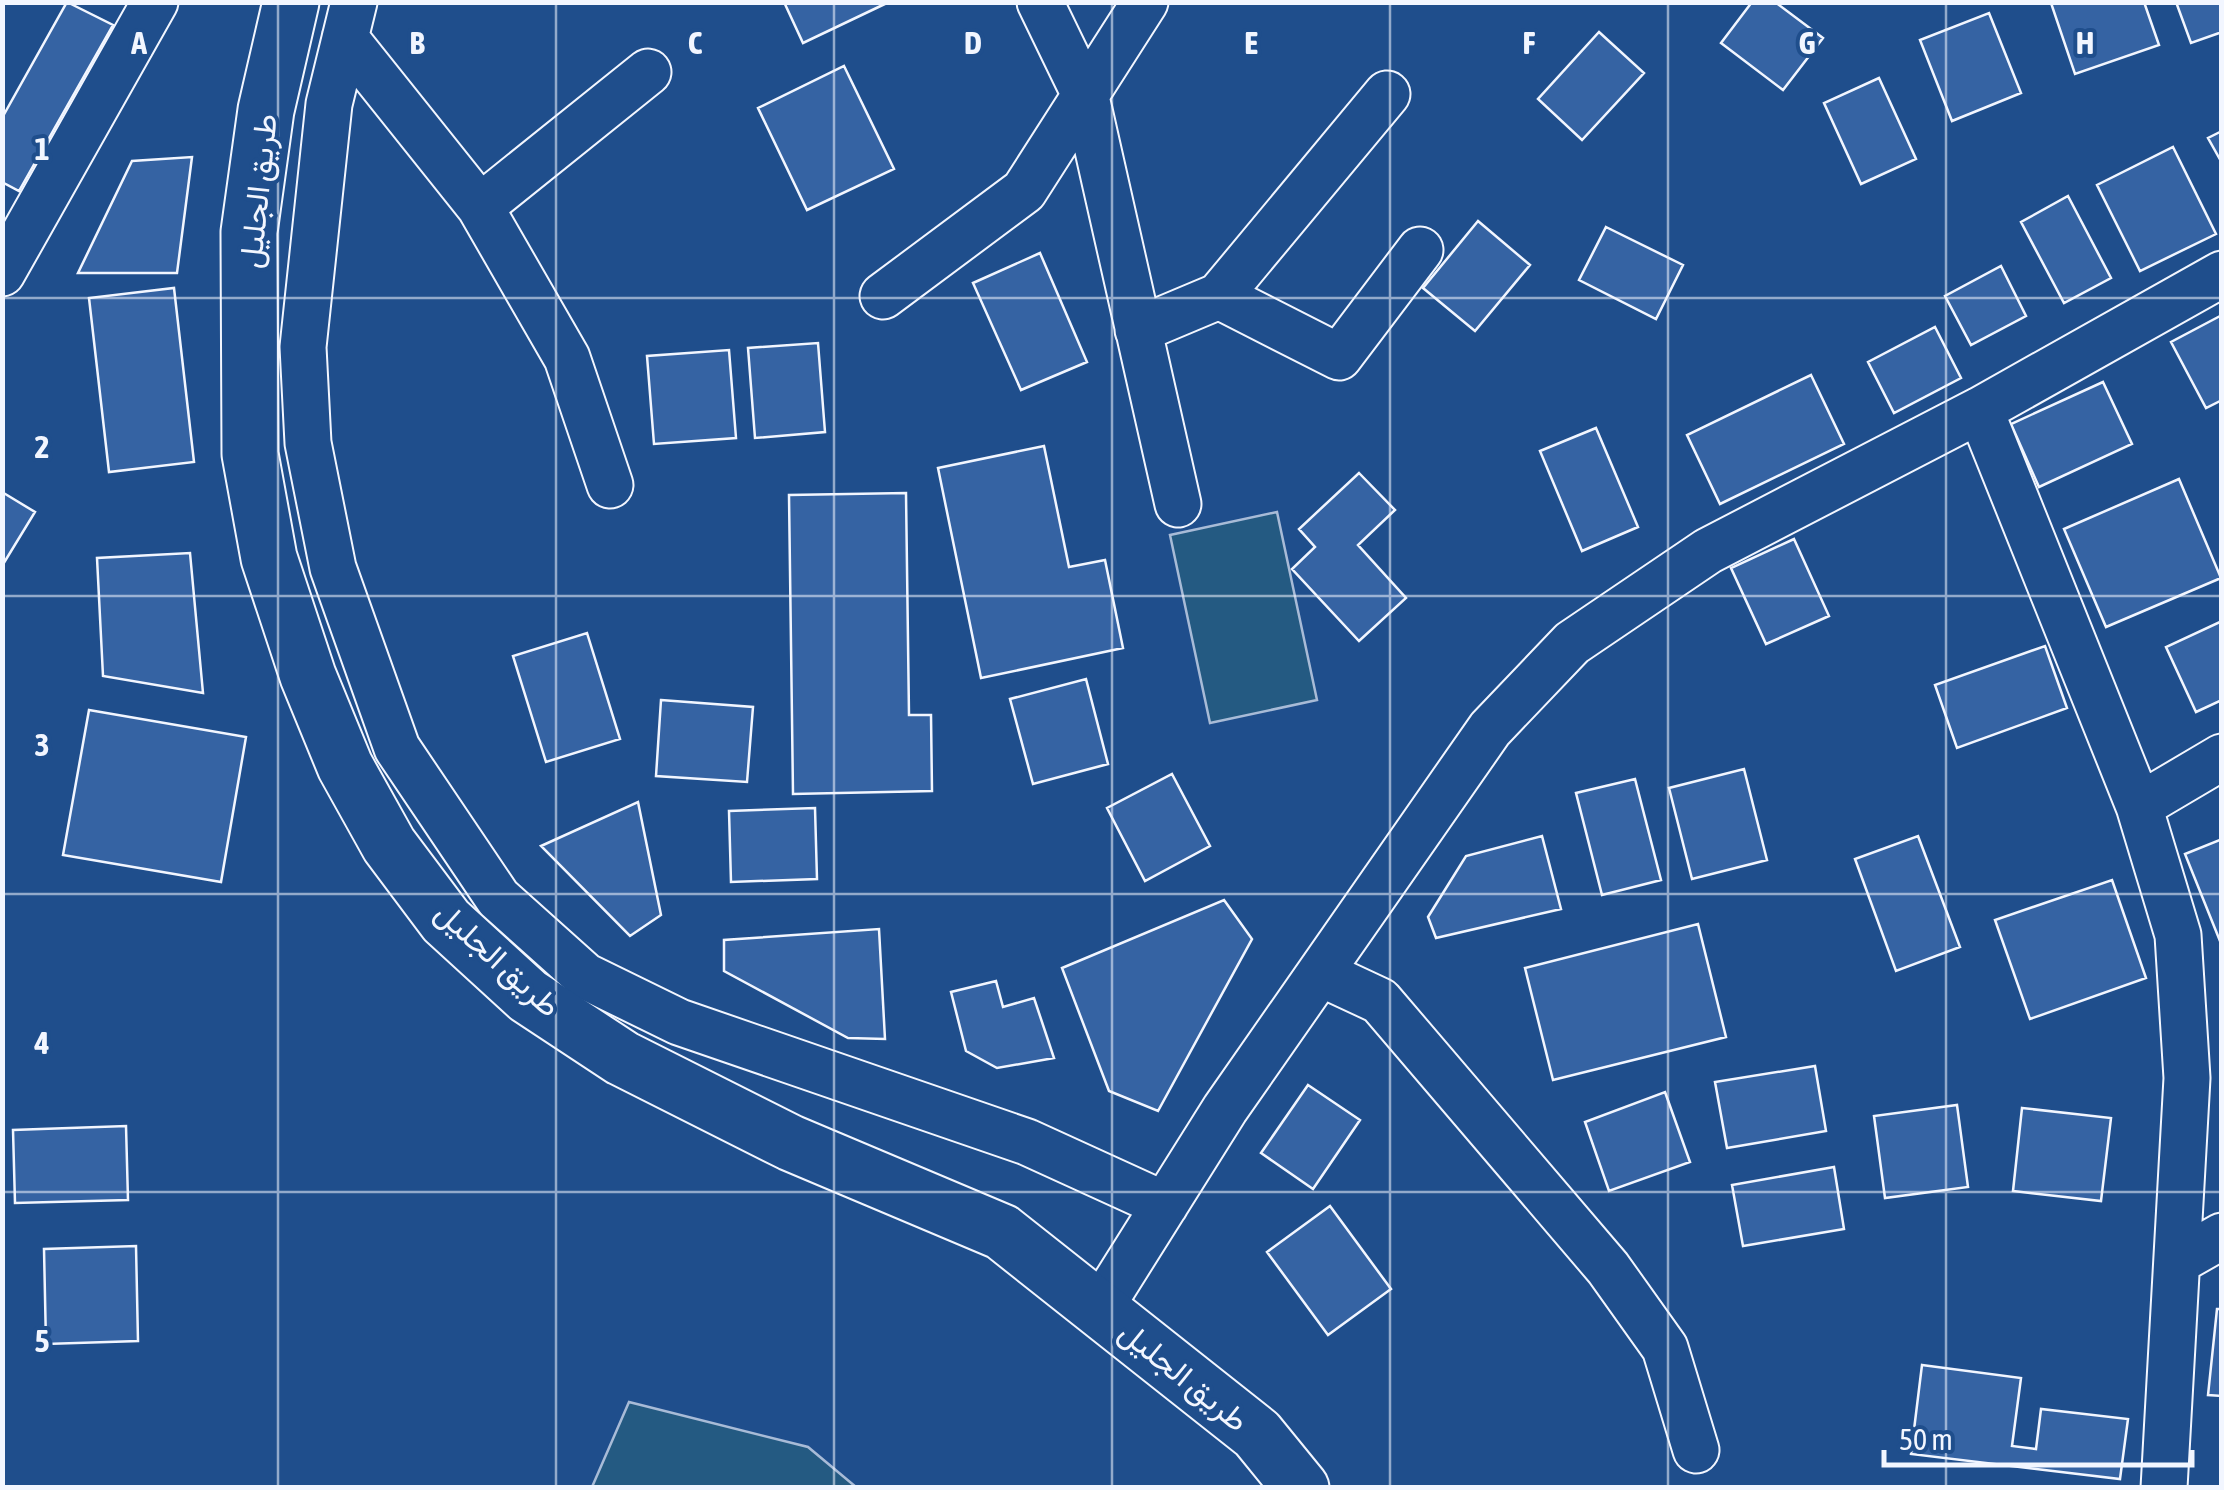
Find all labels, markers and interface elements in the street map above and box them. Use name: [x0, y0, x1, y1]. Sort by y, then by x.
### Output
text: A: [130, 24, 147, 61]
text: B: [409, 24, 425, 61]
text: C: [688, 24, 703, 61]
text: D: [964, 24, 982, 61]
text: E: [1244, 24, 1258, 61]
text: F: [1523, 24, 1536, 61]
text: G: [1799, 24, 1816, 61]
text: H: [2076, 24, 2094, 61]
street label: طريق الجليل: [231, 112, 286, 270]
text: 1: [34, 130, 50, 167]
text: 2: [34, 428, 50, 465]
text: 3: [34, 726, 50, 763]
street label: طريق الجليل: [427, 893, 568, 1026]
text: 4: [33, 1024, 50, 1061]
street label: طريق الجليل: [1111, 1312, 1256, 1440]
text: 5: [34, 1322, 50, 1359]
scale bar: [1884, 1405, 2192, 1467]
text: 50 m: [1899, 1422, 1953, 1456]

